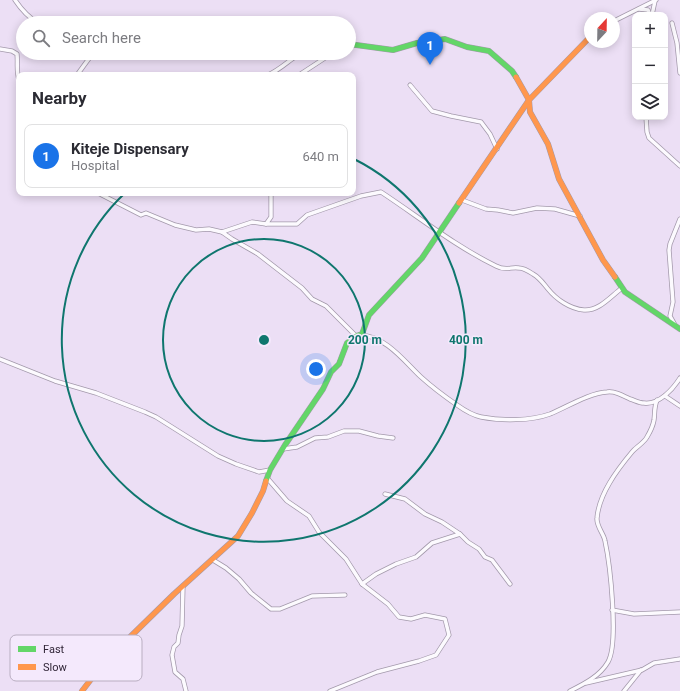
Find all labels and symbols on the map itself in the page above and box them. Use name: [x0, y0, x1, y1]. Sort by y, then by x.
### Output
north arrow: [584, 12, 620, 48]
pin: 1: [417, 32, 443, 65]
centre of rings: [257, 333, 271, 347]
text: 200 m: [348, 333, 382, 347]
text: 400 m: [449, 333, 483, 347]
your location: [306, 359, 326, 379]
legend: [10, 635, 142, 681]
text: Fast: [43, 643, 65, 656]
text: Slow: [43, 661, 67, 674]

